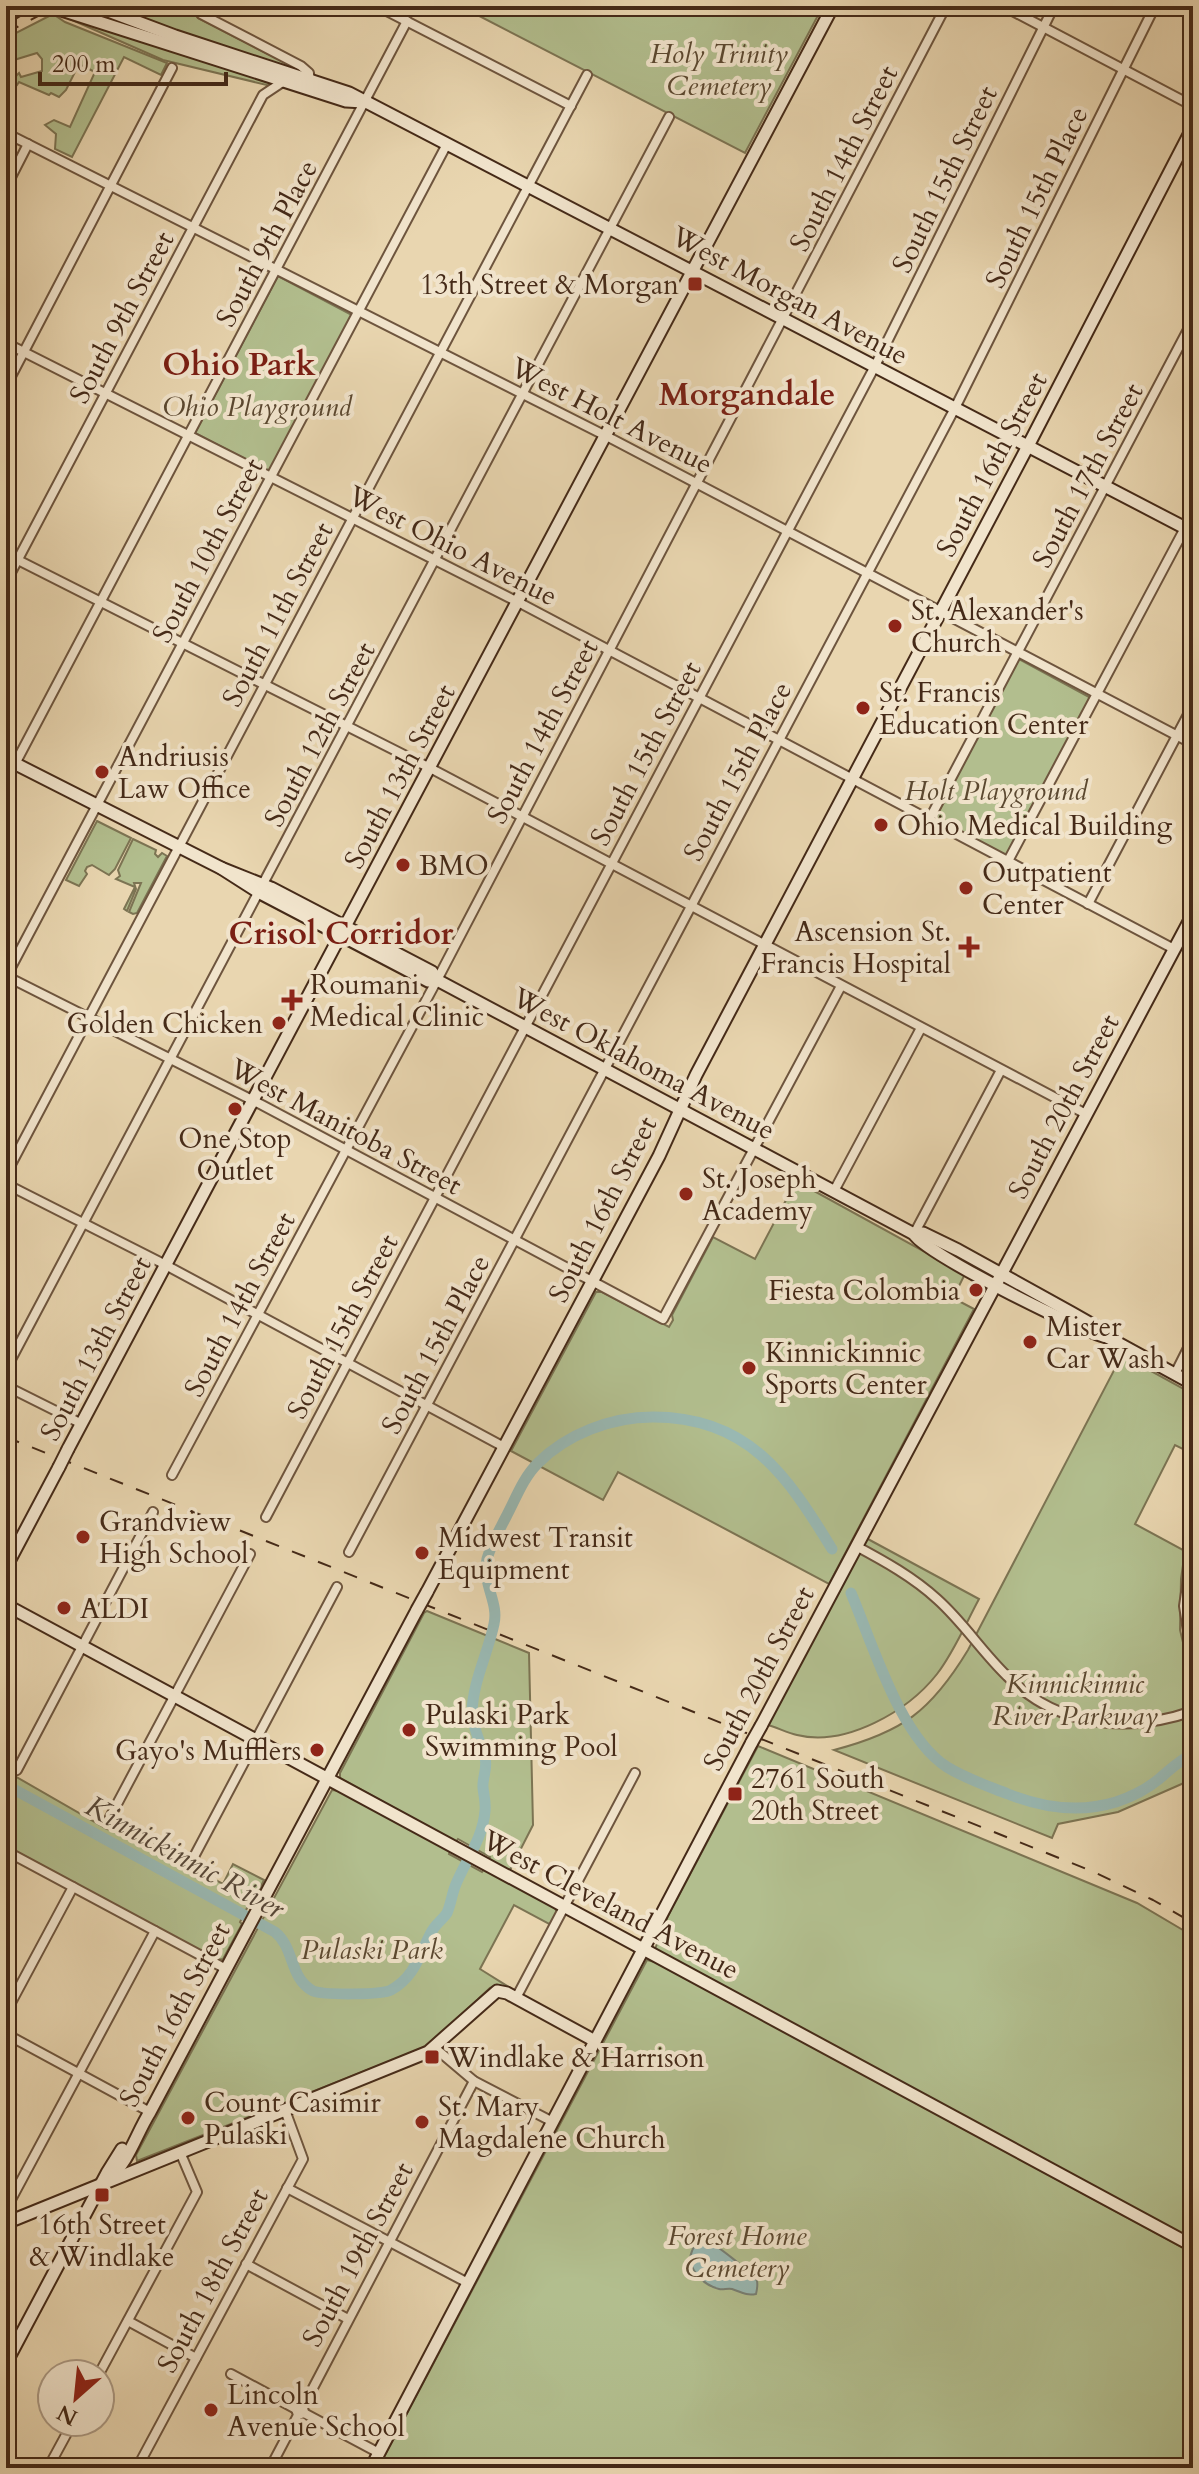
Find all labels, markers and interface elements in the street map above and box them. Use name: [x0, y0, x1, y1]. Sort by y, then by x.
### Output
park label: Holy Trinity Cemetery: [650, 35, 789, 105]
scale bar: [40, 36, 226, 86]
text: 200 m: [52, 48, 116, 81]
street label: South 14th Street: [781, 59, 907, 258]
street label: South 15th Street: [883, 79, 1007, 279]
street label: South 15th Place: [976, 100, 1097, 295]
street label: South 9th Place: [207, 153, 327, 333]
street label: West Morgan Avenue: [664, 217, 915, 374]
street label: South 9th Street: [61, 225, 183, 410]
place label: 13th Street & Morgan: [420, 266, 679, 304]
marker: 13th Street & Morgan: [686, 275, 704, 293]
district label: Ohio Park: [162, 343, 316, 387]
street label: West Holt Avenue: [503, 348, 719, 483]
street label: South 16th Street: [927, 365, 1057, 563]
district label: Morgandale: [659, 373, 835, 417]
street label: South 17th Street: [1023, 376, 1153, 574]
park label: Ohio Playground: [162, 388, 353, 426]
street label: South 10th Street: [143, 451, 273, 649]
street label: West Ohio Avenue: [340, 476, 564, 615]
street label: South 11th Street: [213, 515, 343, 713]
place label: St. Alexander's Church: [911, 592, 1084, 662]
marker: St. Alexander's Church: [886, 617, 904, 635]
street label: South 14th Street: [478, 632, 608, 830]
street label: South 12th Street: [255, 635, 385, 833]
street label: South 15th Street: [581, 654, 711, 852]
place label: St. Francis Education Center: [879, 674, 1089, 744]
street label: South 15th Place: [675, 675, 801, 868]
street label: South 13th Street: [335, 677, 465, 875]
marker: St. Francis Education Center: [854, 699, 872, 717]
place label: Andriusis Law Office: [118, 738, 251, 808]
marker: Andriusis Law Office: [93, 763, 111, 781]
park label: Holt Playground: [905, 772, 1089, 810]
place label: Ohio Medical Building: [897, 807, 1173, 845]
marker: Ohio Medical Building: [872, 816, 890, 834]
place label: BMO: [419, 847, 489, 885]
place label: Outpatient Center: [982, 854, 1112, 924]
marker: BMO: [394, 856, 412, 874]
marker: Outpatient Center: [957, 879, 975, 897]
district label: Crisol Corridor: [229, 912, 454, 956]
place label: Ascension St. Francis Hospital: [761, 913, 951, 983]
marker: Ascension St. Francis Hospital: [958, 936, 980, 958]
place label: Roumani Medical Clinic: [310, 966, 484, 1036]
street label: West Oklahoma Avenue: [505, 978, 782, 1149]
marker: Roumani Medical Clinic: [281, 989, 303, 1011]
place label: Golden Chicken: [66, 1005, 263, 1043]
street label: South 20th Street: [999, 1007, 1129, 1205]
marker: Golden Chicken: [270, 1014, 288, 1032]
street label: West Manitoba Street: [222, 1049, 468, 1204]
marker: One Stop Outlet: [226, 1100, 244, 1118]
street label: South 16th Street: [540, 1110, 666, 1309]
place label: One Stop Outlet: [178, 1120, 292, 1190]
place label: St. Joseph Academy: [702, 1160, 816, 1230]
marker: St. Joseph Academy: [677, 1185, 695, 1203]
street label: South 14th Street: [175, 1205, 305, 1403]
street label: South 15th Street: [278, 1227, 408, 1425]
street label: South 15th Place: [373, 1248, 499, 1441]
street label: South 13th Street: [31, 1249, 161, 1447]
place label: Fiesta Colombia: [768, 1272, 960, 1310]
marker: Fiesta Colombia: [967, 1281, 985, 1299]
place label: Mister Car Wash: [1046, 1308, 1165, 1378]
marker: Mister Car Wash: [1021, 1333, 1039, 1351]
place label: Kinnickinnic Sports Center: [765, 1334, 928, 1404]
marker: Kinnickinnic Sports Center: [740, 1359, 758, 1377]
place label: Grandview High School: [99, 1503, 248, 1573]
place label: Midwest Transit Equipment: [438, 1519, 633, 1589]
marker: Grandview High School: [74, 1528, 92, 1546]
marker: Midwest Transit Equipment: [413, 1544, 431, 1562]
street label: South 20th Street: [694, 1579, 824, 1777]
place label: ALDI: [80, 1590, 149, 1628]
marker: ALDI: [55, 1599, 73, 1617]
park label: Kinnickinnic River Parkway: [992, 1665, 1158, 1735]
place label: Pulaski Park Swimming Pool: [425, 1696, 618, 1766]
marker: Pulaski Park Swimming Pool: [400, 1721, 418, 1739]
place label: Gayo's Mufflers: [115, 1732, 301, 1770]
marker: Gayo's Mufflers: [308, 1741, 326, 1759]
place label: 2761 South 20th Street: [751, 1760, 885, 1830]
marker: 2761 South 20th Street: [726, 1785, 744, 1803]
water label: Kinnickinnic River: [78, 1786, 293, 1930]
street label: West Cleveland Avenue: [475, 1821, 746, 1989]
street label: South 16th Street: [110, 1915, 240, 2113]
park label: Pulaski Park: [301, 1931, 443, 1969]
place label: Windlake & Harrison: [447, 2039, 705, 2077]
marker: Windlake & Harrison: [423, 2048, 441, 2066]
place label: Count Casimir Pulaski: [204, 2084, 381, 2154]
place label: St. Mary Magdalene Church: [438, 2088, 666, 2158]
marker: Count Casimir Pulaski: [179, 2109, 197, 2127]
marker: St. Mary Magdalene Church: [413, 2113, 431, 2131]
street label: South 19th Street: [293, 2155, 423, 2353]
street label: South 18th Street: [148, 2181, 278, 2379]
marker: 16th Street & Windlake: [93, 2186, 111, 2204]
place label: 16th Street & Windlake: [30, 2206, 174, 2276]
park label: Forest Home Cemetery: [668, 2217, 807, 2287]
north arrow: [36, 2358, 116, 2438]
place label: Lincoln Avenue School: [227, 2376, 405, 2446]
text: N: [52, 2397, 83, 2433]
marker: Lincoln Avenue School: [202, 2401, 220, 2419]

